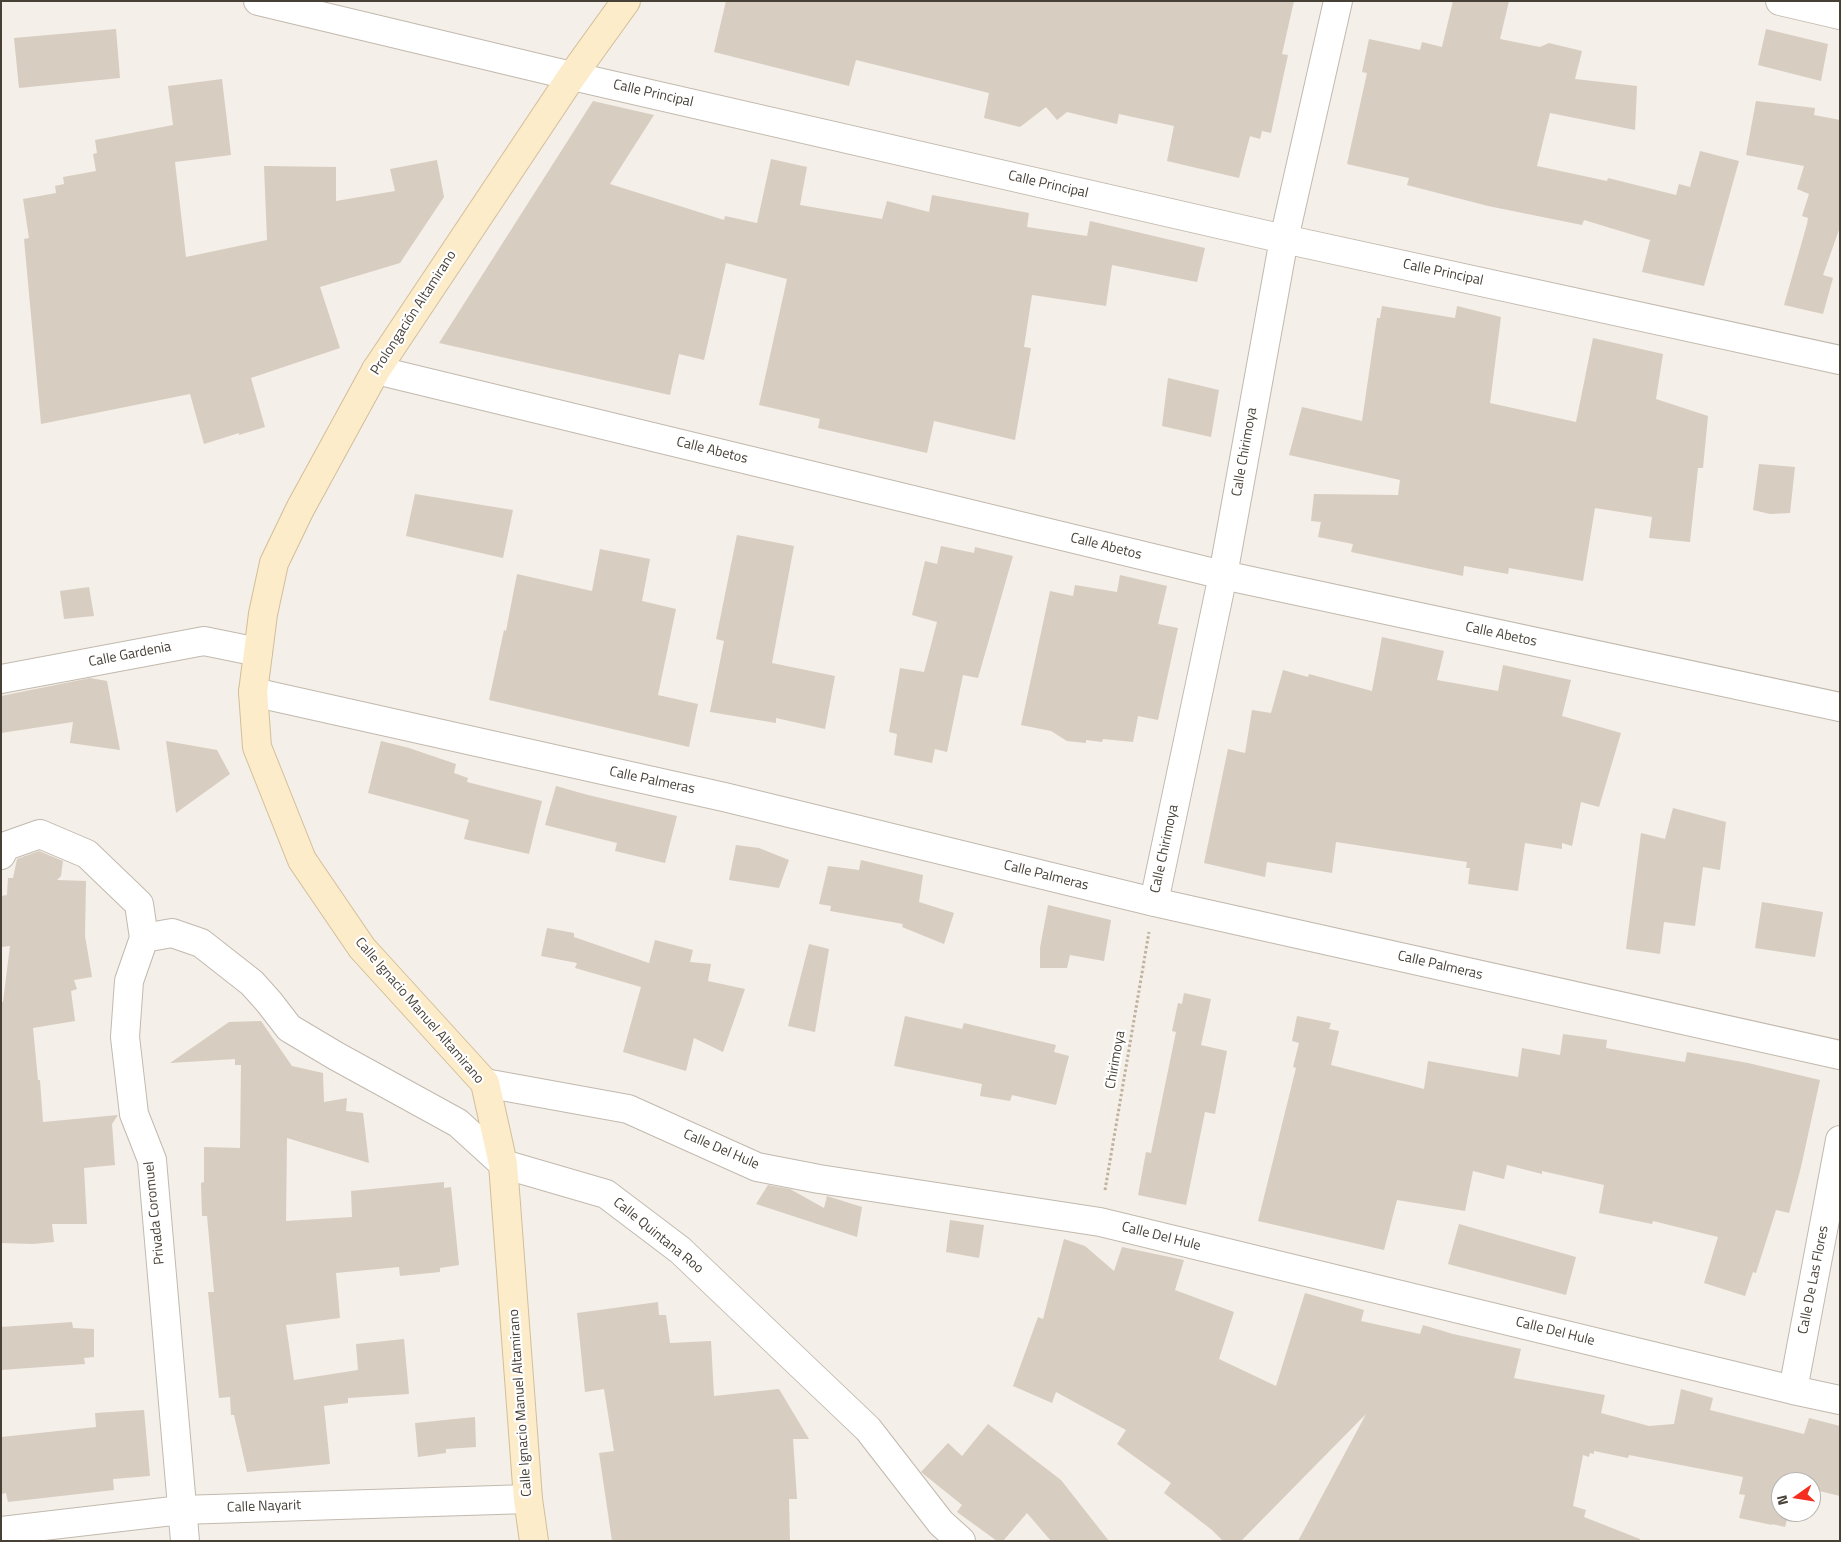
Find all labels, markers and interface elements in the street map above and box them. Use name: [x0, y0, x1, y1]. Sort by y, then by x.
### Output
street label: Calle Principal: [611, 77, 695, 111]
street label: Calle Principal: [1006, 168, 1090, 202]
street label: Prolongación Altamirano: [367, 248, 461, 378]
street label: Calle Principal: [1401, 256, 1485, 290]
street label: Calle Chirimoya: [1229, 406, 1261, 498]
street label: Calle Abetos: [675, 434, 749, 468]
street label: Calle Abetos: [1069, 530, 1143, 564]
street label: Calle Abetos: [1464, 619, 1538, 651]
street label: Calle Gardenia: [87, 639, 173, 671]
street label: Calle Palmeras: [608, 764, 696, 798]
street label: Calle Chirimoya: [1147, 803, 1183, 895]
street label: Calle Palmeras: [1002, 857, 1090, 895]
street label: Calle Ignacio Manuel Altamirano: [351, 935, 487, 1087]
street label: Calle Palmeras: [1396, 948, 1484, 984]
street label: Chirimoya: [1103, 1030, 1129, 1090]
street label: Calle Del Hule: [681, 1126, 761, 1174]
street label: Privada Coromuel: [141, 1161, 169, 1265]
street label: Calle Quintana Roo: [609, 1194, 707, 1278]
street label: Calle Del Hule: [1120, 1219, 1202, 1255]
street label: Calle De Las Flores: [1795, 1224, 1833, 1336]
street label: Calle Ignacio Manuel Altamirano: [506, 1309, 536, 1497]
street label: Calle Del Hule: [1514, 1314, 1596, 1350]
north arrow: [1771, 1472, 1821, 1522]
text: N: [1771, 1493, 1793, 1507]
street label: Calle Nayarit: [227, 1497, 301, 1517]

